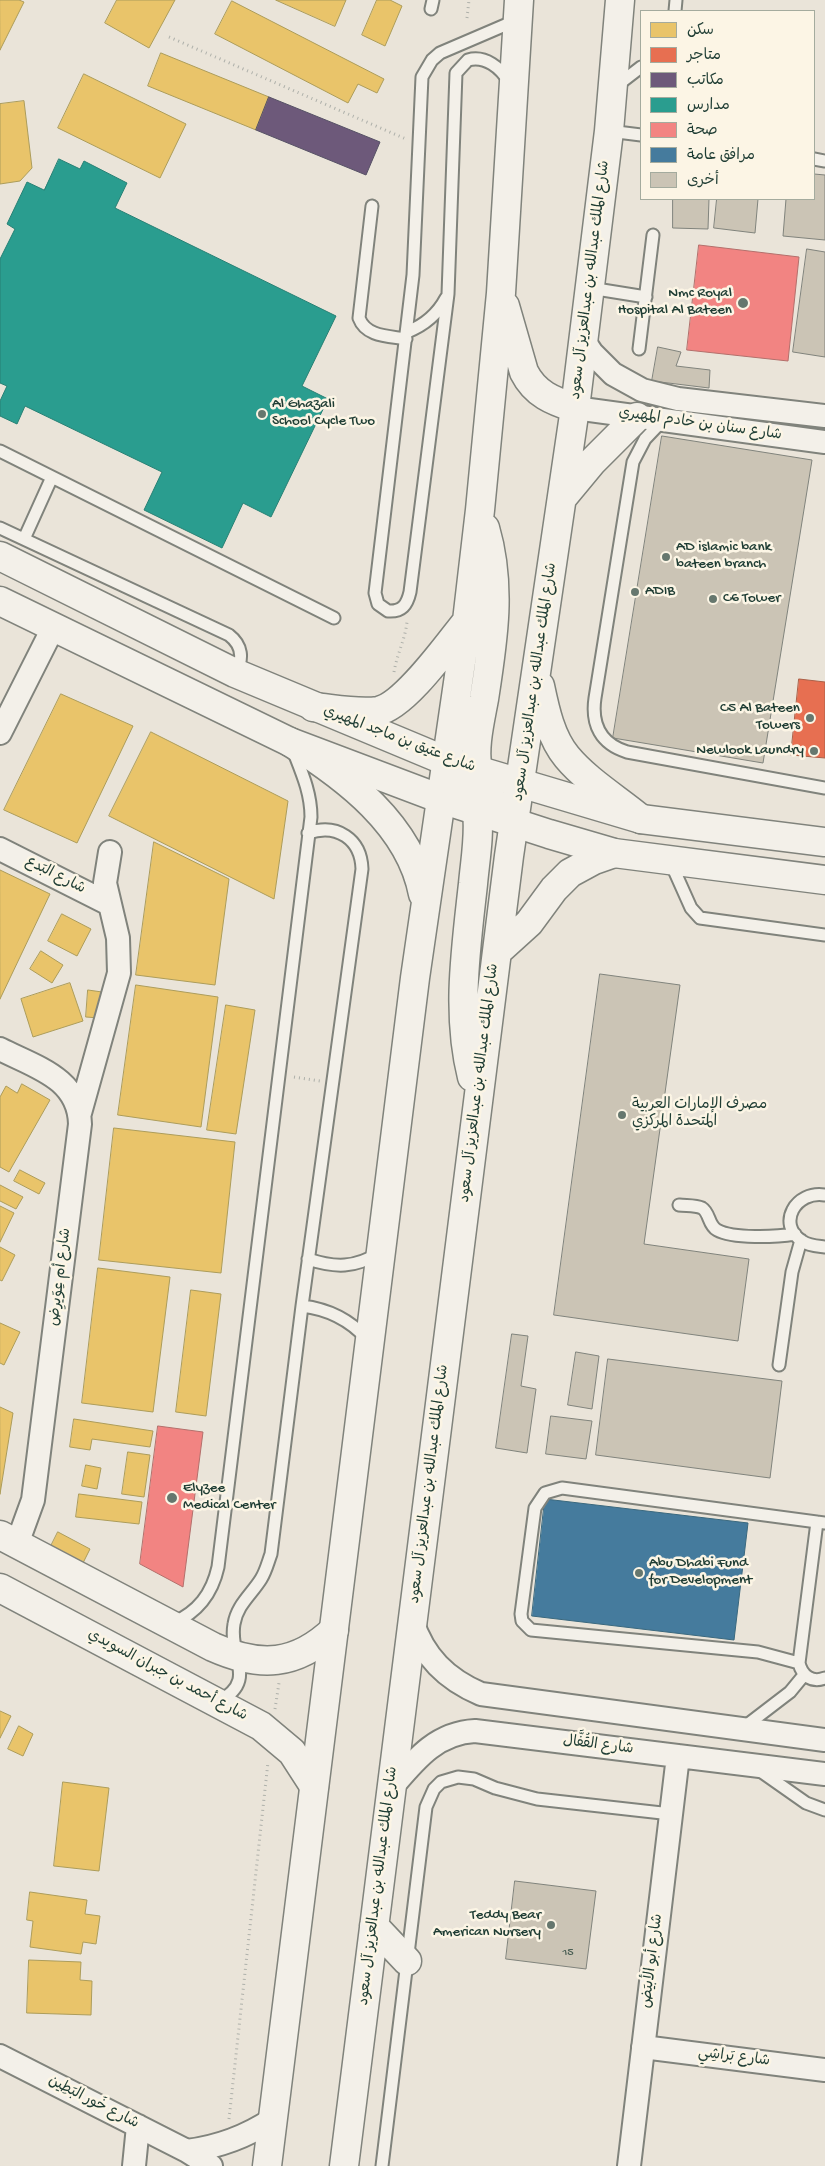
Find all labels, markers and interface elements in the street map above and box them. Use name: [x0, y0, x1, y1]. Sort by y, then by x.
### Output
legend: [640, 10, 815, 200]
text: سكن: [687, 22, 714, 40]
text: متاجر: [687, 47, 721, 65]
text: مكاتب: [687, 72, 724, 90]
text: مدارس: [687, 97, 730, 115]
text: صحة: [687, 122, 718, 140]
text: مرافق عامة: [687, 147, 755, 165]
street label: شارع الملك عبدالله بن عبدالعزيز آل سعود: [567, 160, 615, 400]
text: أخرى: [687, 172, 719, 190]
place label: Nmc Royal Hospital Al Bateen: [618, 285, 732, 320]
marker: Nmc Royal Hospital Al Bateen: [736, 296, 750, 310]
place label: Al Ghazali School Cycle Two: [272, 396, 375, 431]
street label: شارع سنان بن خادم المهيري: [617, 405, 783, 445]
marker: Al Ghazali School Cycle Two: [256, 408, 268, 420]
place label: AD islamic bank bateen branch: [676, 539, 771, 574]
marker: AD islamic bank bateen branch: [660, 551, 672, 563]
street label: شارع الملك عبدالله بن عبدالعزيز آل سعود: [510, 562, 562, 802]
place label: ADIB: [645, 583, 675, 601]
marker: ADIB: [629, 586, 641, 598]
place label: C6 Tower: [723, 590, 781, 608]
marker: C6 Tower: [707, 593, 719, 605]
place label: C5 Al Bateen Towers: [720, 700, 800, 735]
street label: شارع عتيق بن ماجد المهيري: [320, 703, 478, 777]
marker: C5 Al Bateen Towers: [804, 712, 816, 724]
place label: Newlook Laundry: [696, 742, 804, 760]
marker: Newlook Laundry: [808, 745, 820, 757]
street label: شارع البَدع: [22, 853, 88, 899]
street label: شارع الملك عبدالله بن عبدالعزيز آل سعود: [456, 963, 504, 1203]
place label: مصرف الإمارات العربية المتحدة المركزي: [632, 1097, 767, 1132]
marker: مصرف الإمارات العربية المتحدة المركزي: [616, 1109, 628, 1121]
street label: شارع أم عِوَيرِض: [46, 1227, 76, 1327]
street label: شارع الملك عبدالله بن عبدالعزيز آل سعود: [406, 1364, 454, 1604]
place label: Elyzee Medical Center: [183, 1480, 276, 1515]
marker: Elyzee Medical Center: [165, 1491, 179, 1505]
place label: Abu Dhabi Fund for Development: [649, 1555, 752, 1590]
marker: Abu Dhabi Fund for Development: [633, 1567, 645, 1579]
street label: شارع أحمد بن جبران السويدي: [84, 1626, 250, 1726]
street label: شارع القُفَّال: [562, 1733, 634, 1759]
street label: شارع الملك عبدالله بن عبدالعزيز آل سعود: [355, 1766, 403, 2006]
place label: Teddy Bear American Nursery: [433, 1907, 541, 1942]
street label: شارع أبو الأبيَض: [638, 1913, 668, 2009]
marker: Teddy Bear American Nursery: [545, 1919, 557, 1931]
house number: 15: [562, 1946, 574, 1960]
street label: شارع بَراشِي: [697, 2045, 771, 2071]
street label: شارع خَور البَطِين: [45, 2072, 141, 2134]

